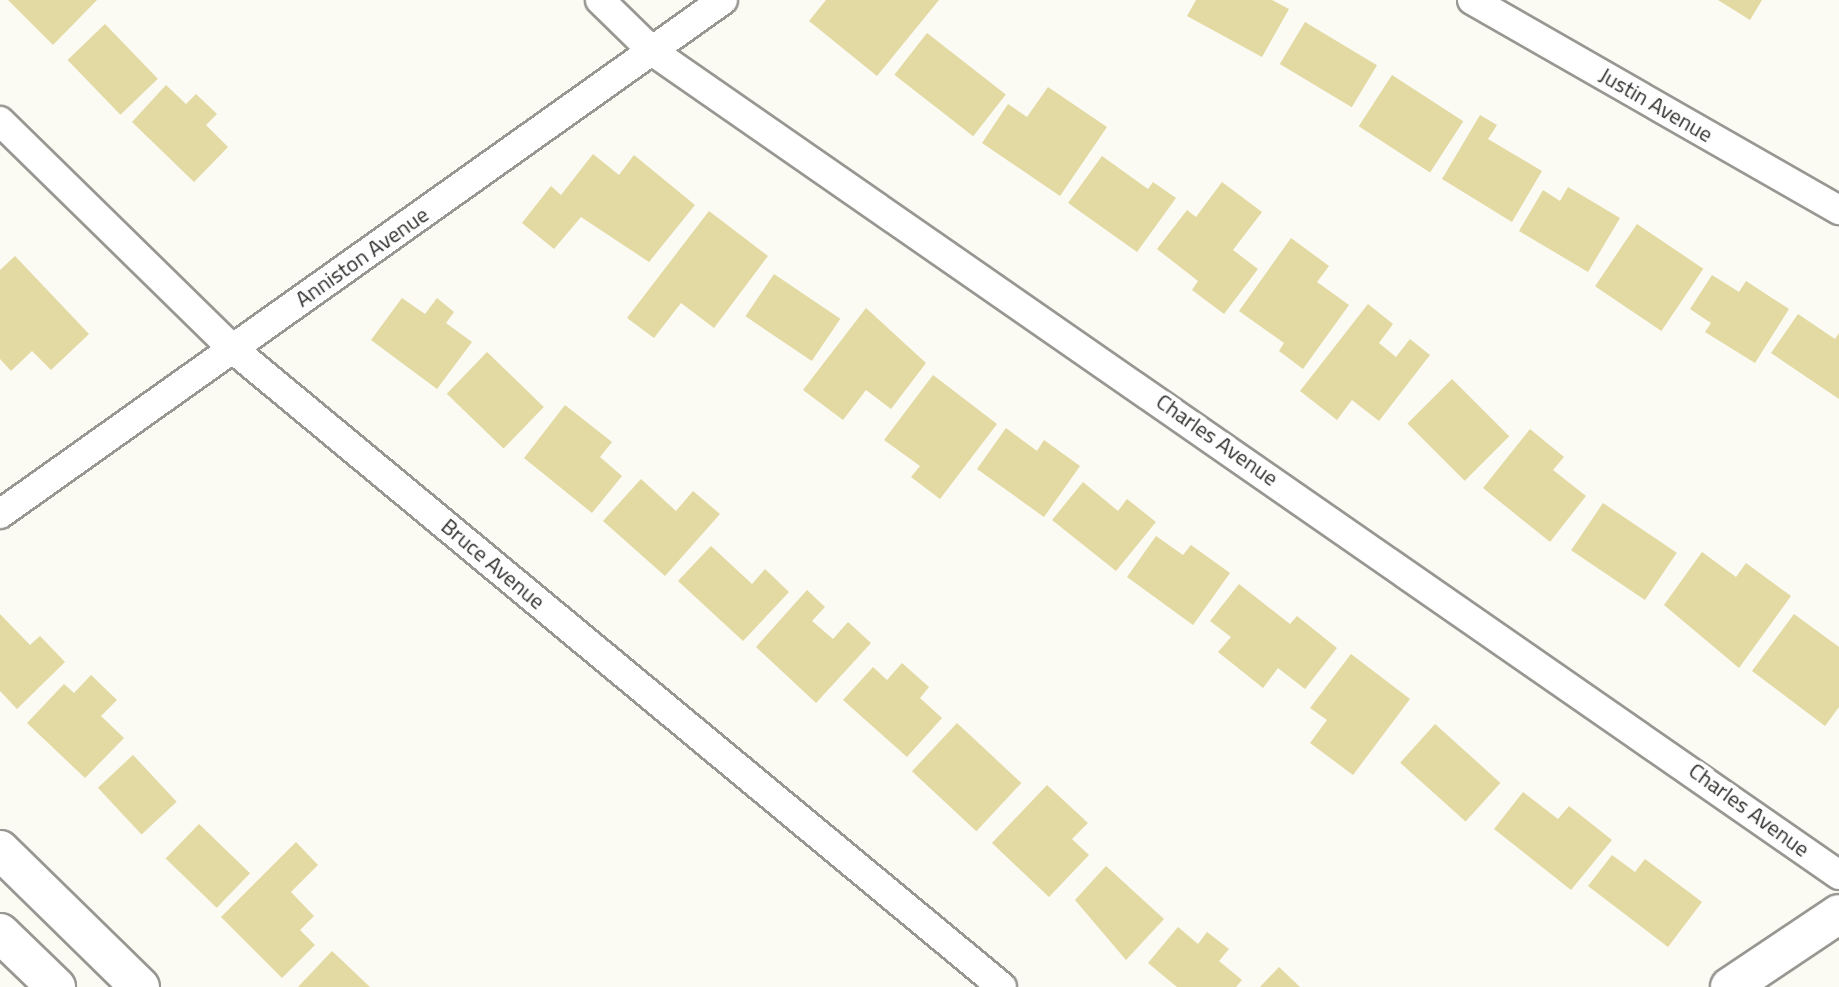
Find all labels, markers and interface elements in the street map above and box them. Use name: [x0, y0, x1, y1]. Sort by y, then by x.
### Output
street label: Justin Avenue: [1595, 62, 1717, 148]
street label: Anniston Avenue: [290, 201, 434, 313]
street label: Charles Avenue: [1151, 388, 1283, 492]
street label: Bruce Avenue: [436, 513, 550, 615]
street label: Charles Avenue: [1684, 757, 1814, 863]

